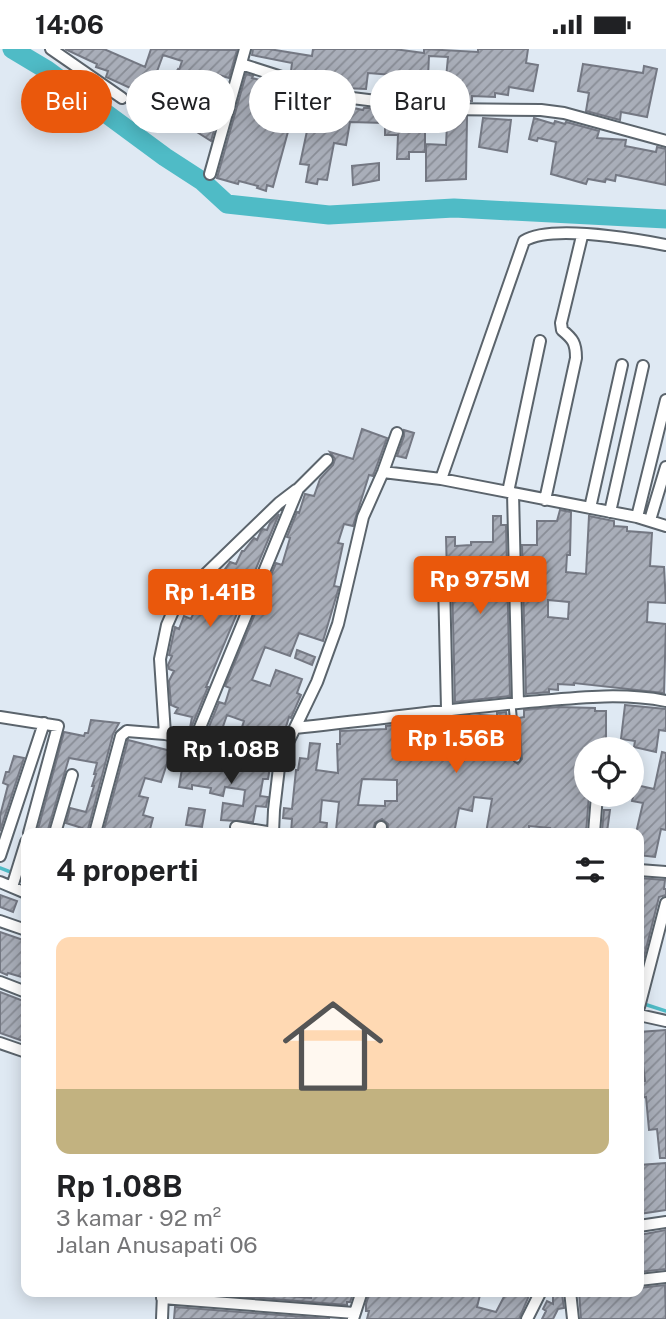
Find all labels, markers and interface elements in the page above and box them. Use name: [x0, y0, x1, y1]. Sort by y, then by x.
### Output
text: 14:06: [35, 9, 104, 40]
chip: Beli: [21, 70, 112, 133]
chip: Sewa: [126, 70, 235, 133]
chip: Filter: [249, 70, 356, 133]
chip: Baru: [370, 70, 470, 133]
pin: Rp 975M: [415, 557, 545, 616]
text: Rp 975M: [430, 565, 530, 592]
pin: Rp 1.41B: [138, 569, 282, 629]
text: Rp 1.41B: [164, 578, 256, 605]
pin: Rp 1.56B: [384, 715, 528, 775]
text: Rp 1.56B: [407, 724, 505, 751]
pin: Rp 1.08B: [159, 727, 303, 786]
text: Rp 1.08B: [183, 735, 279, 762]
map controls: [574, 737, 644, 807]
button: locate: [574, 737, 644, 807]
icon: filters: [571, 851, 609, 889]
text: 4 properti: [56, 852, 198, 888]
icon: home: [270, 983, 396, 1109]
text: Rp 1.08B: [56, 1168, 183, 1204]
text: 3 kamar · 92 m²: [56, 1204, 221, 1231]
text: Jalan Anusapati 06: [56, 1231, 258, 1258]

